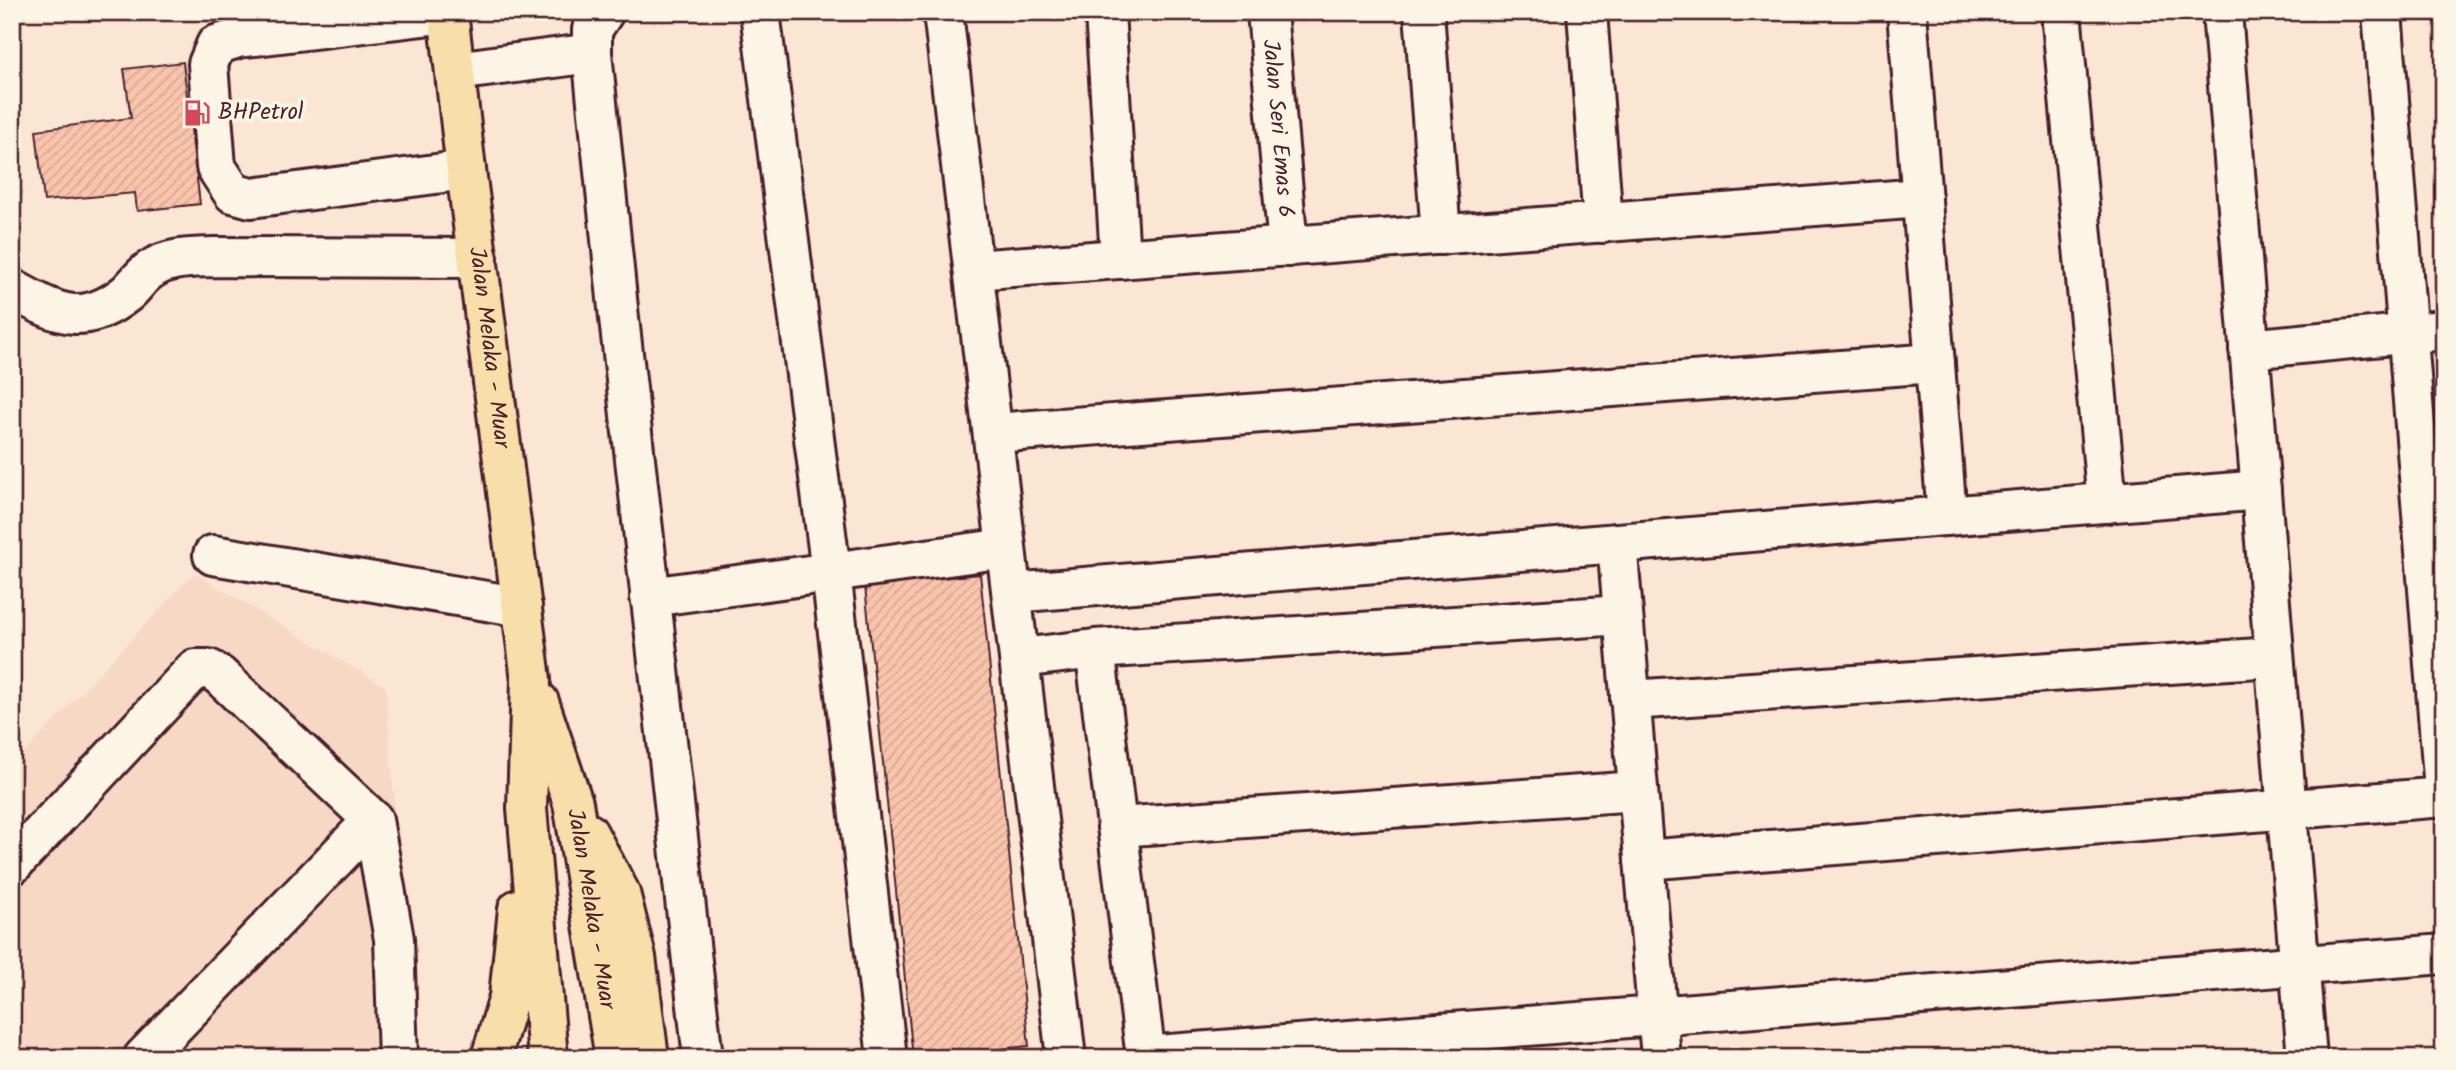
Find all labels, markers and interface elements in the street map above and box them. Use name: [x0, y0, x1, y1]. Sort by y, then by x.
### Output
street label: Jalan Seri Emas 6: [1252, 38, 1303, 219]
place label: BHPetrol: [218, 95, 304, 131]
fuel station icon: BHPetrol: [182, 98, 212, 128]
street label: Jalan Melaka - Muar: [458, 245, 519, 452]
street label: Jalan Melaka - Muar: [556, 806, 625, 1013]

